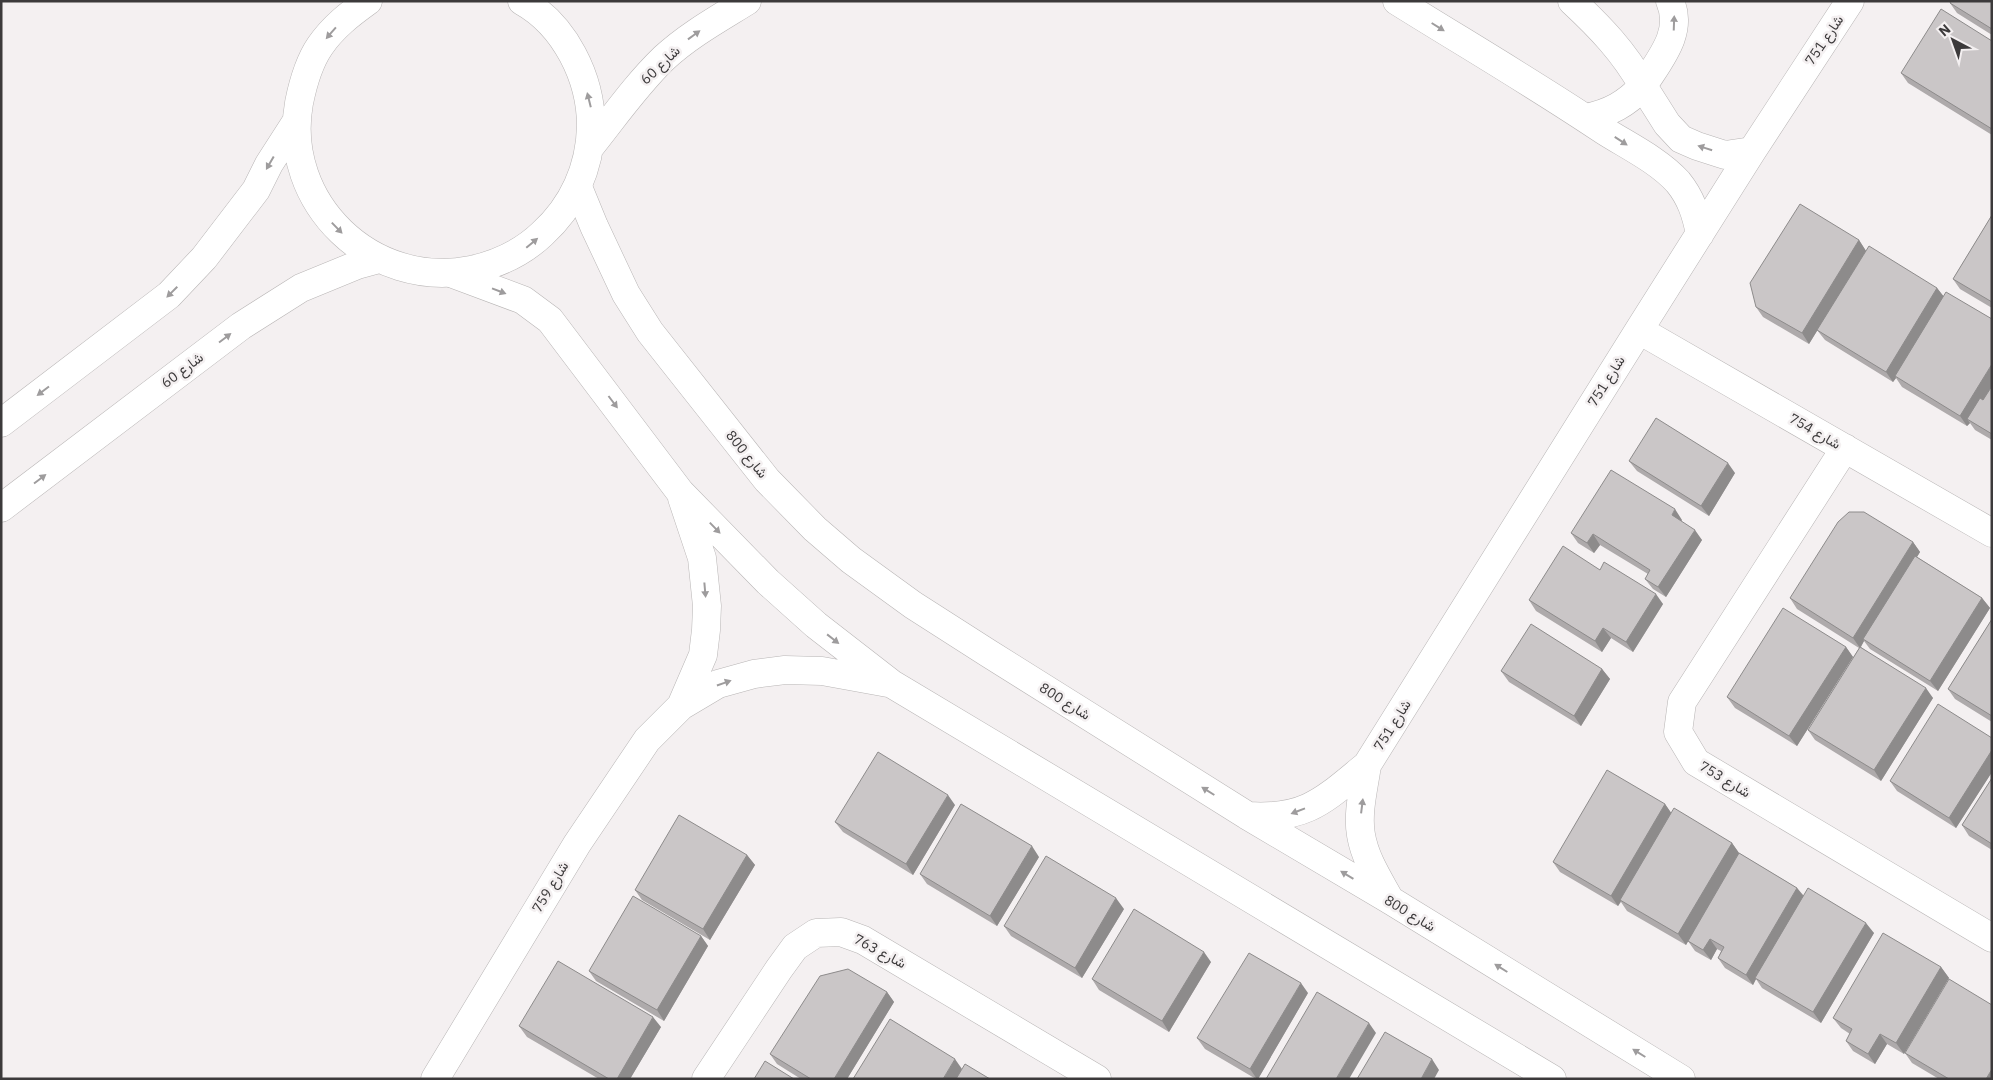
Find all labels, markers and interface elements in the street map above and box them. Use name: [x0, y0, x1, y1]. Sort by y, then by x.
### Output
street label: شارع 751: [1801, 11, 1849, 70]
one-way arrow: [1670, 15, 1678, 31]
north arrow: [1928, 15, 1978, 65]
text: N: [1935, 20, 1954, 40]
one-way arrow: [1432, 22, 1445, 32]
one-way arrow: [325, 27, 337, 39]
one-way arrow: [687, 29, 700, 40]
street label: شارع 60: [636, 42, 685, 90]
one-way arrow: [585, 92, 593, 107]
one-way arrow: [1614, 136, 1627, 146]
one-way arrow: [1697, 144, 1712, 152]
one-way arrow: [266, 156, 274, 171]
one-way arrow: [331, 221, 343, 233]
one-way arrow: [526, 237, 539, 248]
one-way arrow: [166, 286, 178, 298]
one-way arrow: [492, 287, 507, 295]
one-way arrow: [218, 333, 232, 343]
street label: شارع 60: [157, 348, 208, 393]
street label: شارع 751: [1583, 352, 1630, 411]
one-way arrow: [36, 386, 50, 396]
one-way arrow: [608, 395, 618, 409]
street label: شارع 754: [1785, 409, 1844, 455]
street label: شارع 800: [721, 426, 772, 483]
one-way arrow: [33, 473, 46, 484]
one-way arrow: [709, 521, 721, 533]
one-way arrow: [701, 582, 709, 598]
one-way arrow: [826, 633, 839, 644]
street label: شارع 800: [1035, 678, 1094, 725]
one-way arrow: [716, 679, 731, 686]
street label: شارع 751: [1369, 696, 1416, 755]
street label: شارع 753: [1695, 757, 1754, 803]
one-way arrow: [1202, 786, 1215, 795]
one-way arrow: [1358, 797, 1366, 813]
one-way arrow: [1291, 808, 1306, 815]
street label: شارع 759: [528, 858, 574, 917]
one-way arrow: [1341, 870, 1354, 879]
street label: شارع 800: [1380, 891, 1439, 937]
street label: شارع 763: [850, 930, 909, 974]
one-way arrow: [1494, 964, 1508, 973]
one-way arrow: [1633, 1049, 1646, 1058]

